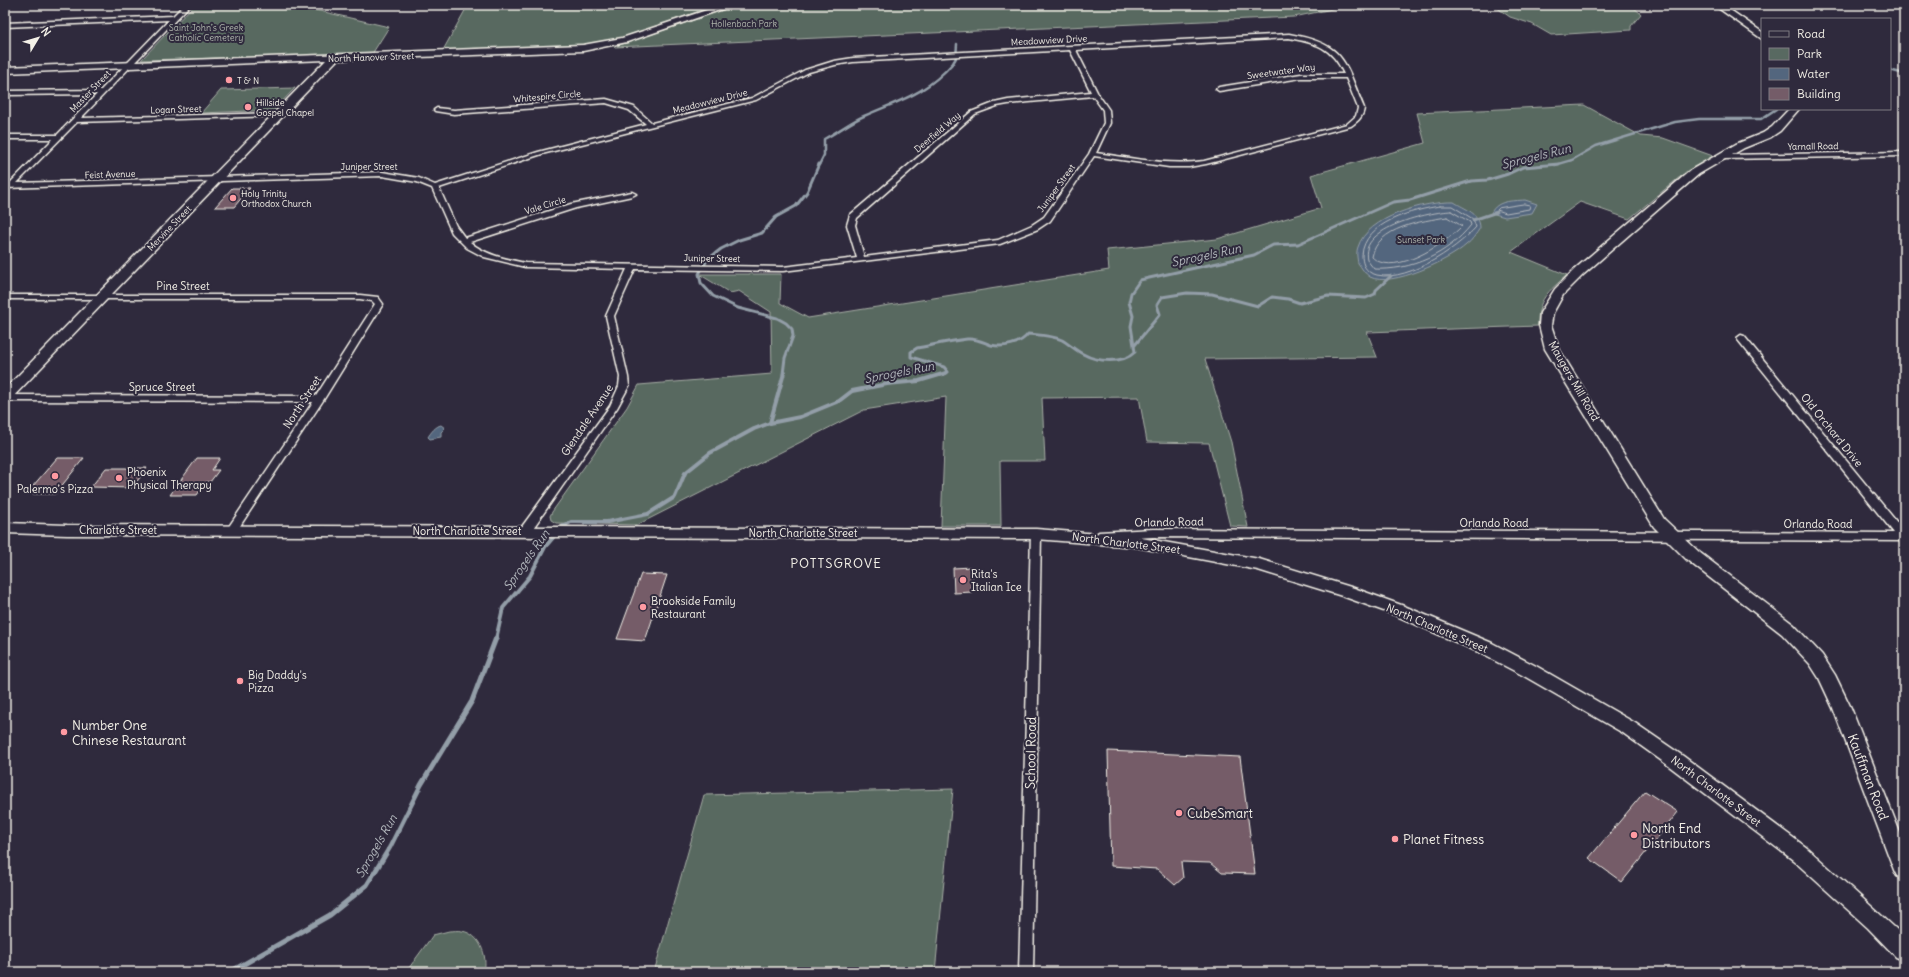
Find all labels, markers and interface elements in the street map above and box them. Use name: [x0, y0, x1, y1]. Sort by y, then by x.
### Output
north arrow: [18, 18, 58, 58]
park label: Hollenbach Park: [711, 18, 778, 29]
legend: [1761, 18, 1891, 110]
park label: Saint John's Greek Catholic Cemetery: [169, 22, 244, 43]
text: N: [38, 25, 54, 39]
text: Road: [1797, 26, 1825, 41]
street label: Meadowview Drive: [1011, 33, 1088, 47]
text: Park: [1797, 46, 1822, 61]
street label: North Hanover Street: [328, 50, 414, 64]
street label: Sweetwater Way: [1246, 61, 1316, 81]
text: Water: [1797, 66, 1830, 81]
street label: Master Street: [67, 68, 113, 114]
marker: T & N: [224, 75, 234, 85]
place label: T & N: [237, 75, 259, 86]
street label: Meadowview Drive: [672, 86, 749, 116]
text: Building: [1797, 86, 1841, 101]
street label: Whitespire Circle: [513, 88, 581, 104]
place label: Hillside Gospel Chapel: [256, 97, 314, 118]
marker: Hillside Gospel Chapel: [243, 102, 253, 112]
street label: Logan Street: [150, 103, 202, 115]
street label: Deerfield Way: [912, 109, 962, 155]
water label: Sprogels Run: [1500, 140, 1573, 172]
street label: Yarnall Road: [1788, 140, 1838, 152]
street label: Juniper Street: [341, 161, 397, 172]
street label: Juniper Street: [1035, 162, 1077, 214]
street label: Feist Avenue: [84, 168, 136, 180]
place label: Holy Trinity Orthodox Church: [241, 188, 311, 209]
marker: Holy Trinity Orthodox Church: [228, 193, 238, 203]
street label: Vale Circle: [523, 194, 567, 216]
street label: Mervine Street: [145, 203, 193, 253]
park label: Sunset Park: [1397, 234, 1446, 245]
water label: Sprogels Run: [1170, 240, 1243, 270]
street label: Juniper Street: [683, 252, 741, 264]
street label: Pine Street: [156, 279, 210, 293]
street label: Maugers Mill Road: [1545, 338, 1603, 424]
water label: Sprogels Run: [863, 358, 936, 386]
street label: North Street: [280, 373, 324, 431]
street label: Spruce Street: [129, 380, 196, 394]
street label: Glendale Avenue: [558, 381, 616, 458]
street label: Old Orchard Drive: [1798, 390, 1866, 470]
place label: Phoenix Physical Therapy: [127, 465, 212, 492]
marker: Palermo's Pizza: [50, 471, 60, 481]
marker: Phoenix Physical Therapy: [114, 473, 124, 483]
place label: Palermo's Pizza: [17, 482, 93, 496]
street label: Orlando Road: [1134, 514, 1204, 530]
street label: Orlando Road: [1459, 516, 1529, 530]
street label: Orlando Road: [1783, 517, 1853, 531]
street label: Charlotte Street: [79, 523, 157, 537]
street label: North Charlotte Street: [413, 524, 522, 538]
water label: Sprogels Run: [500, 526, 553, 593]
street label: North Charlotte Street: [749, 526, 858, 540]
street label: North Charlotte Street: [1071, 529, 1181, 557]
district label: POTTSGROVE: [790, 555, 882, 572]
place label: Rita's Italian Ice: [971, 567, 1022, 594]
marker: Rita's Italian Ice: [958, 575, 968, 585]
place label: Brookside Family Restaurant: [651, 594, 736, 621]
street label: North Charlotte Street: [1384, 600, 1490, 656]
marker: Brookside Family Restaurant: [638, 602, 648, 612]
place label: Big Daddy's Pizza: [248, 668, 307, 695]
marker: Big Daddy's Pizza: [235, 676, 245, 686]
street label: School Road: [1022, 716, 1040, 789]
place label: Number One Chinese Restaurant: [72, 717, 187, 749]
marker: Number One Chinese Restaurant: [59, 727, 69, 737]
street label: Kauffman Road: [1844, 731, 1892, 823]
street label: North Charlotte Street: [1668, 753, 1764, 830]
place label: CubeSmart: [1187, 805, 1253, 822]
marker: CubeSmart: [1174, 808, 1184, 818]
water label: Sprogels Run: [352, 811, 401, 880]
place label: North End Distributors: [1642, 820, 1710, 852]
marker: North End Distributors: [1629, 830, 1639, 840]
place label: Planet Fitness: [1403, 831, 1484, 848]
marker: Planet Fitness: [1390, 834, 1400, 844]

